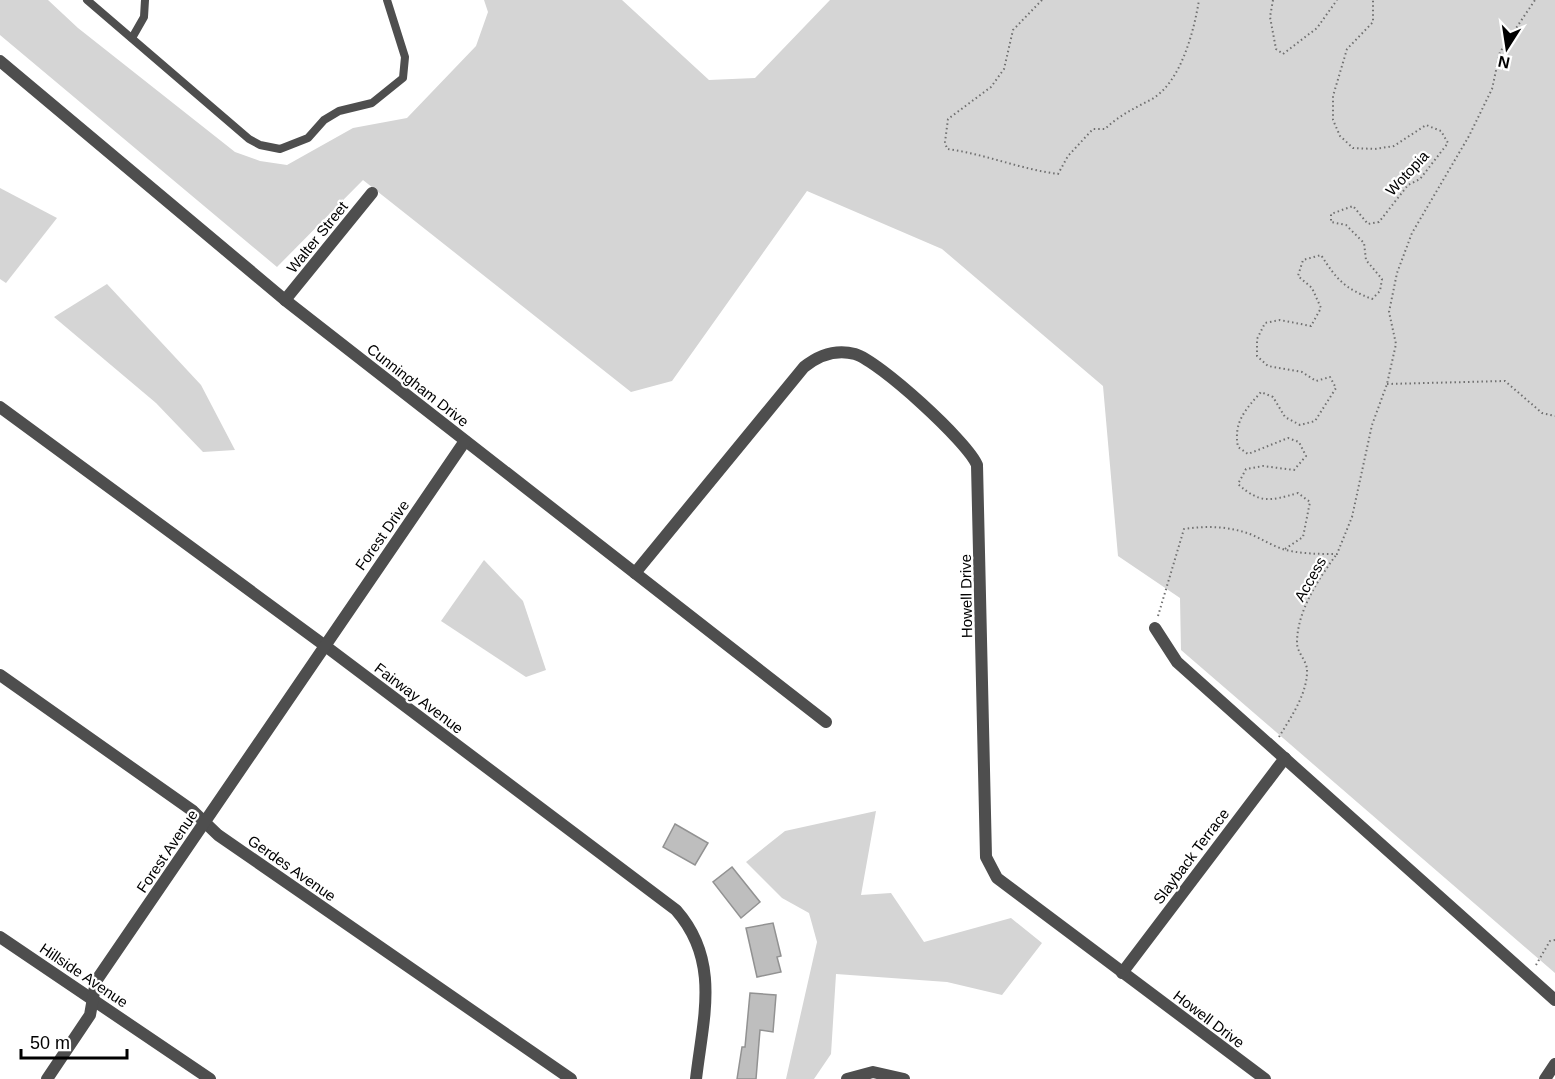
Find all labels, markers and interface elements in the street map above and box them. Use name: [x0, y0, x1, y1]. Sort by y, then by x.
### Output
north arrow: [1477, 18, 1537, 78]
text: N: [1497, 53, 1511, 72]
street label: Wotopia: [1382, 147, 1432, 199]
street label: Walter Street: [283, 197, 351, 276]
street label: Cunningham Drive: [364, 340, 472, 430]
street label: Forest Drive: [352, 497, 412, 573]
street label: Howell Drive: [957, 554, 975, 638]
street label: Access: [1291, 554, 1329, 604]
street label: Fairway Avenue: [371, 659, 467, 737]
street label: Slayback Terrace: [1150, 805, 1232, 907]
street label: Forest Avenue: [133, 806, 201, 896]
street label: Gerdes Avenue: [245, 831, 339, 905]
street label: Hillside Avenue: [37, 939, 131, 1011]
street label: Howell Drive: [1170, 987, 1248, 1051]
scale bar: [21, 1022, 128, 1060]
text: 50 m: [30, 1033, 70, 1053]

